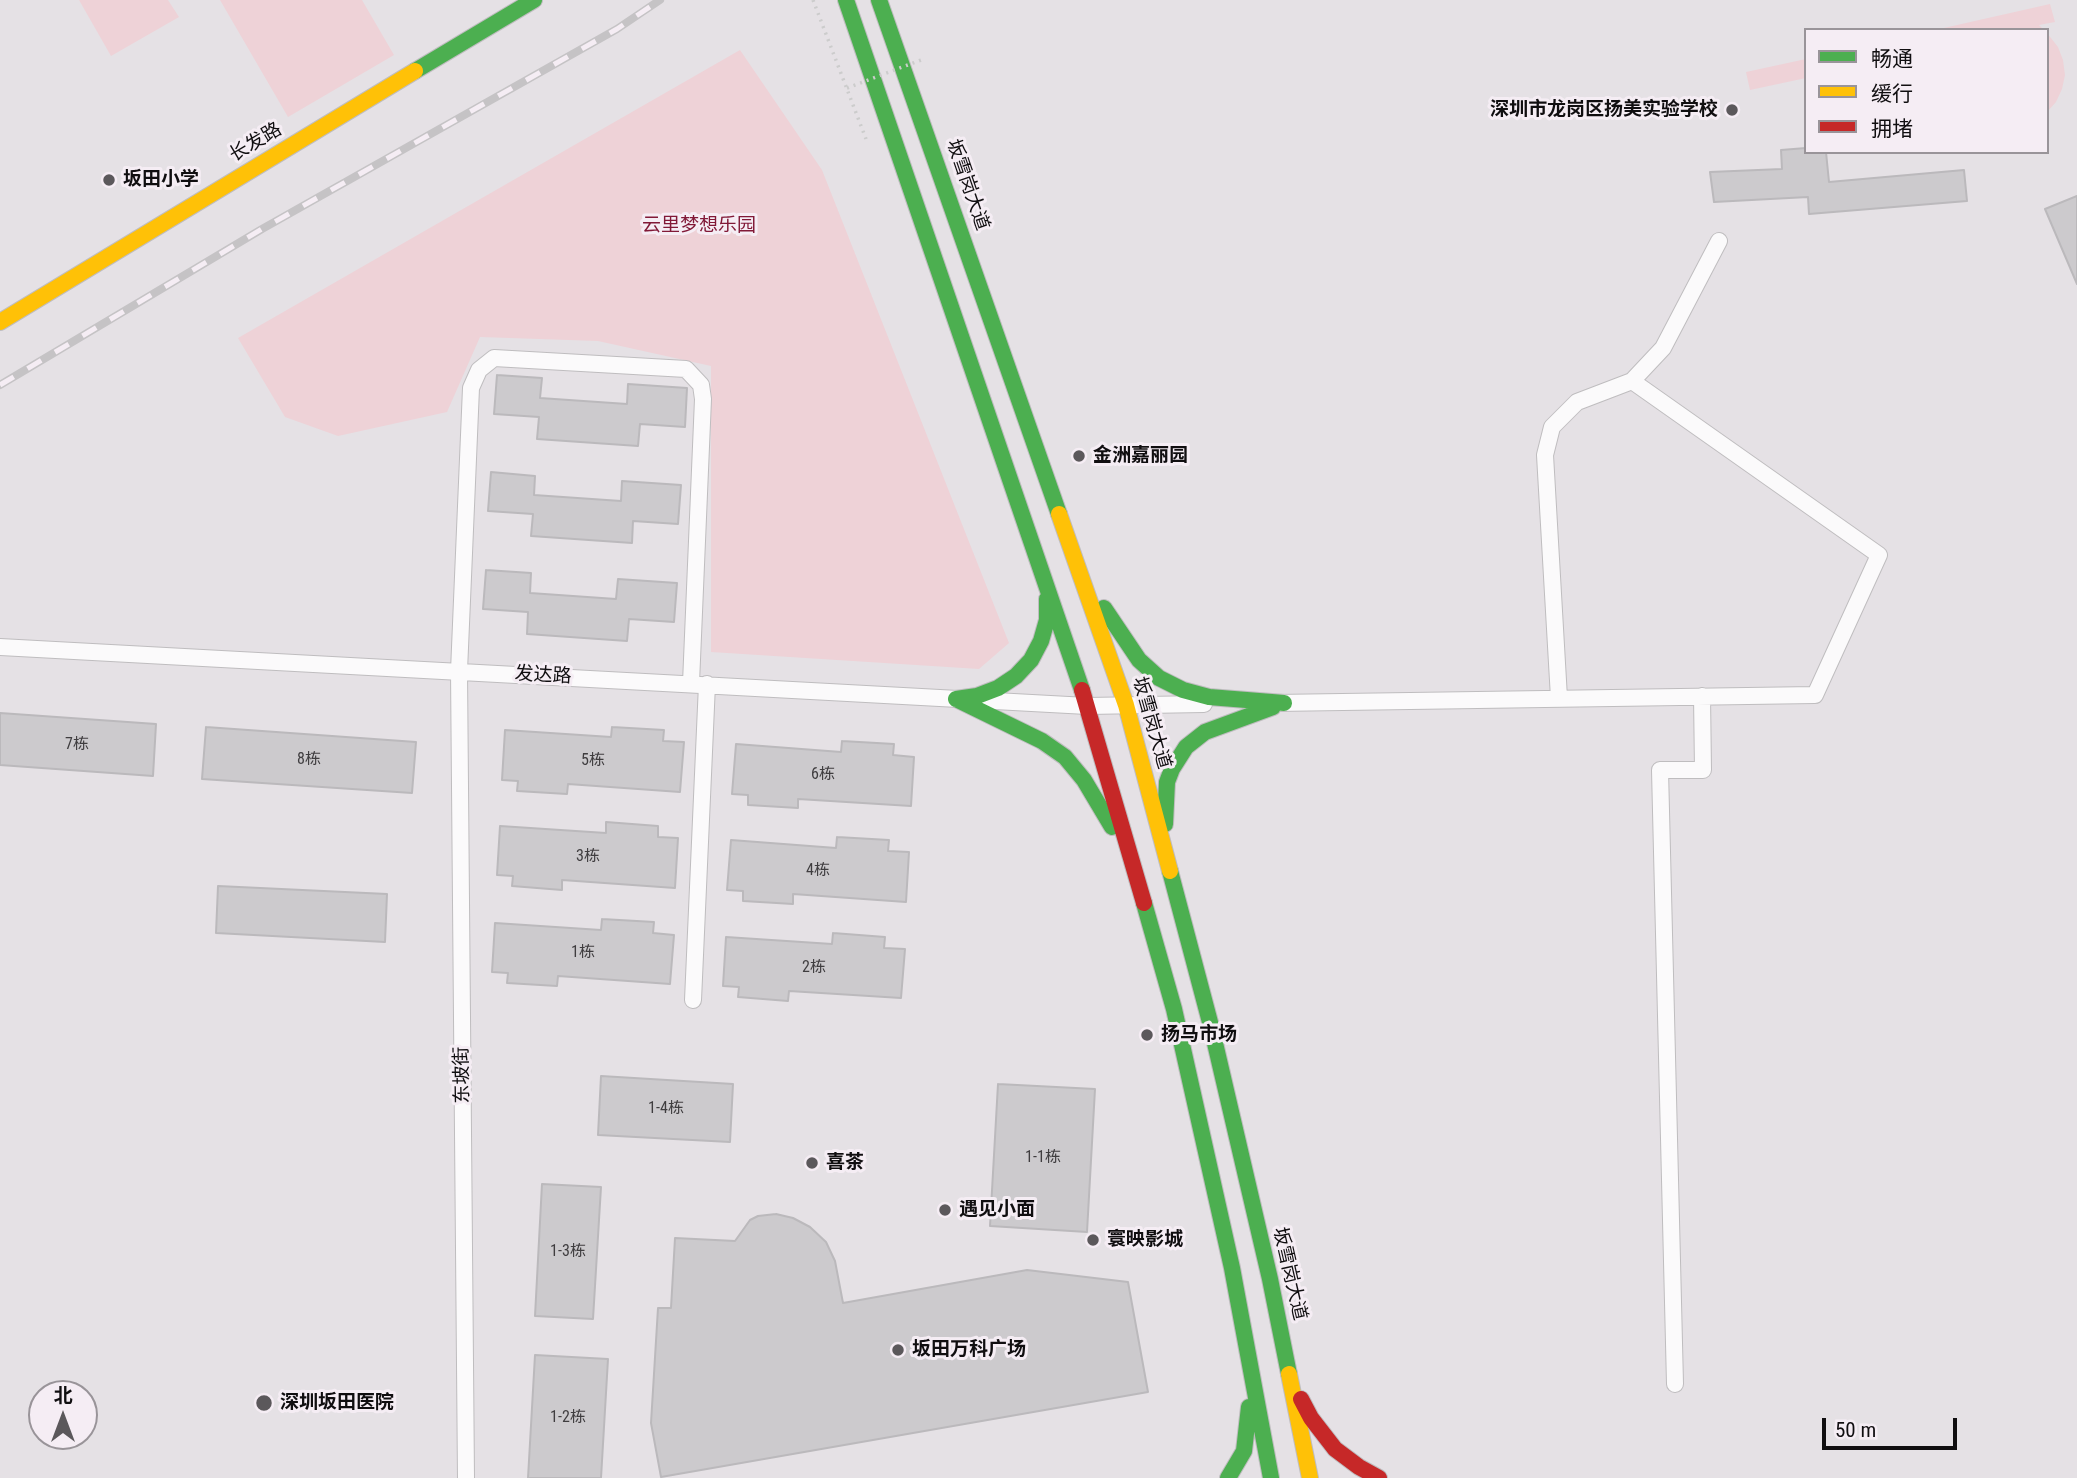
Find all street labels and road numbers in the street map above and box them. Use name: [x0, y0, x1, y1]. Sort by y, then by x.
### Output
street label: 长发路: [226, 119, 286, 167]
street label: 坂雪岗大道: [941, 136, 993, 234]
street label: 发达路: [514, 663, 572, 689]
street label: 坂雪岗大道: [1127, 674, 1175, 772]
street label: 东坡街: [451, 1046, 475, 1104]
street label: 坂雪岗大道: [1267, 1225, 1311, 1323]

